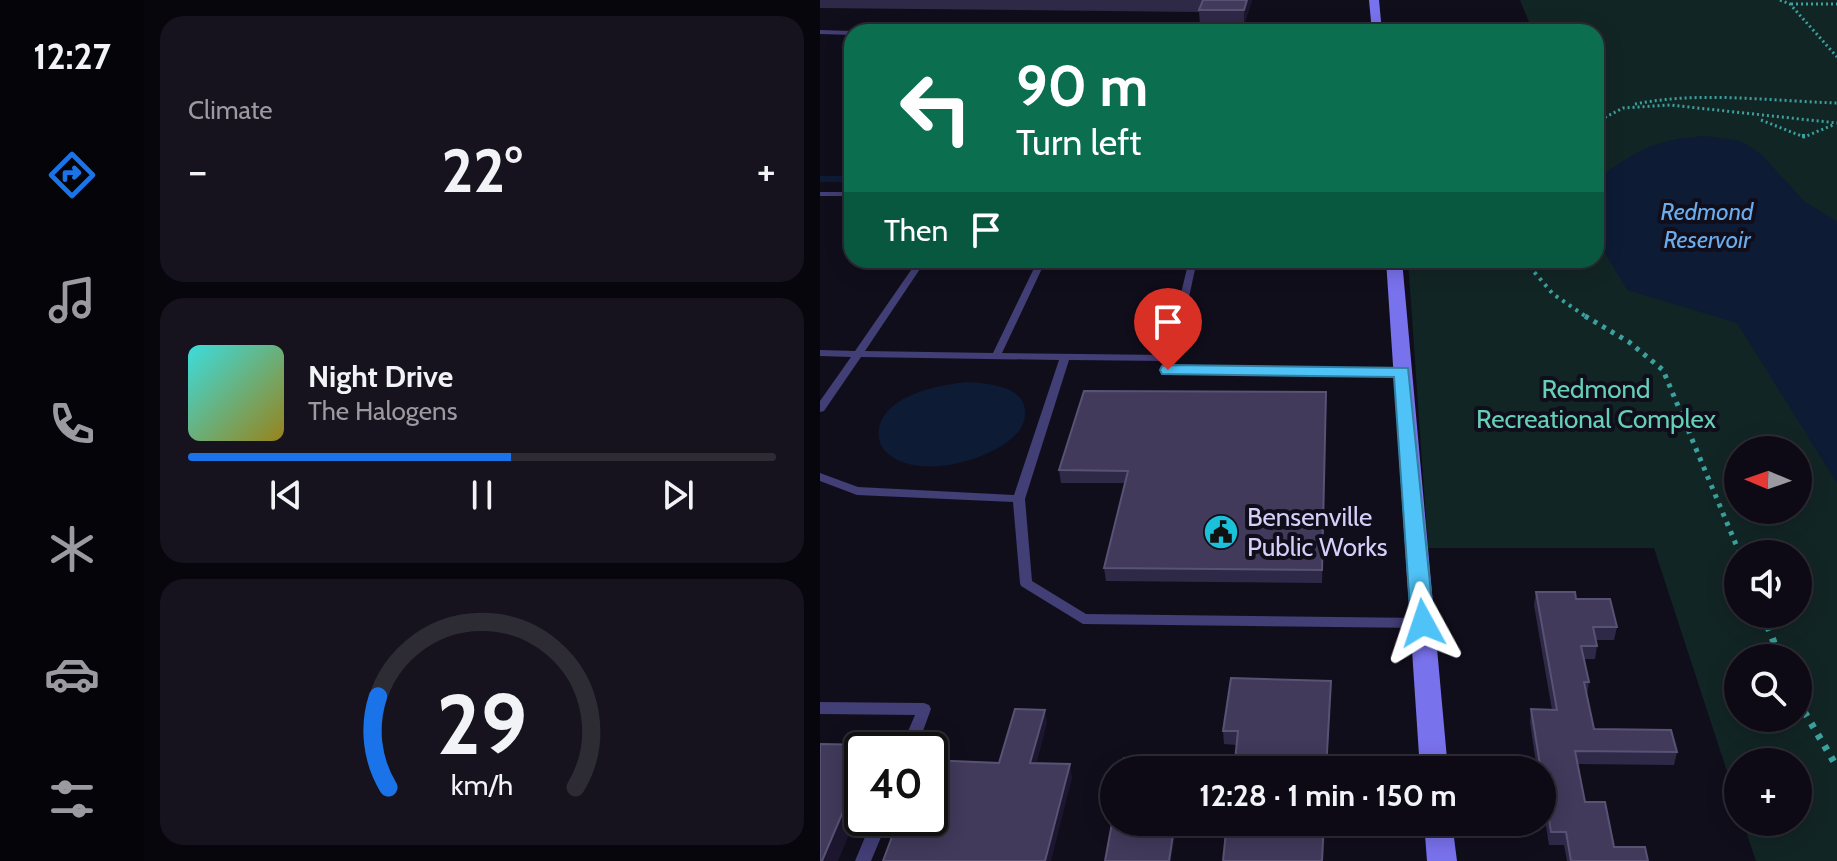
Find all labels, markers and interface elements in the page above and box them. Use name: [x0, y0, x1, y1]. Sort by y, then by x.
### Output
text: 12:27: [33, 34, 111, 78]
text: 90 m: [1016, 52, 1148, 120]
icon: left: [884, 56, 988, 160]
text: Climate: [188, 94, 273, 126]
text: Turn left: [1016, 120, 1141, 164]
text: 22°: [442, 134, 522, 207]
text: −: [188, 144, 207, 197]
text: +: [757, 144, 776, 197]
icon: directions: [44, 147, 100, 203]
water label: Redmond Reservoir: [1660, 197, 1754, 254]
icon: arrive: [964, 208, 1008, 252]
text: Then: [884, 212, 948, 249]
icon: music: [44, 272, 100, 328]
pin: [1134, 288, 1202, 370]
icon: arrive: [1146, 300, 1190, 344]
text: Night Drive: [308, 358, 453, 395]
park label: Redmond Recreational Complex: [1476, 373, 1717, 435]
text: The Halogens: [308, 395, 457, 427]
icon: phone: [44, 396, 100, 452]
north arrow: [1724, 436, 1812, 524]
map controls: [1724, 436, 1812, 836]
icon: previous: [264, 473, 308, 517]
icon: pause: [460, 473, 504, 517]
icon: next: [656, 473, 700, 517]
place label: Bensenville Public Works: [1247, 501, 1388, 563]
public building icon: Bensenville Public Works: [1202, 513, 1240, 551]
icon: climate: [44, 521, 100, 577]
button: sound: [1724, 540, 1812, 628]
position arrow: [1381, 581, 1465, 665]
button: search: [1724, 644, 1812, 732]
icon: car: [44, 646, 100, 702]
text: 29: [437, 674, 527, 775]
speed limit sign: 40: [844, 732, 948, 836]
button: +: [1724, 748, 1812, 836]
text: km/h: [451, 767, 513, 802]
icon: filters: [44, 771, 100, 827]
text: 12:28 · 1 min · 150 m: [1199, 777, 1457, 814]

